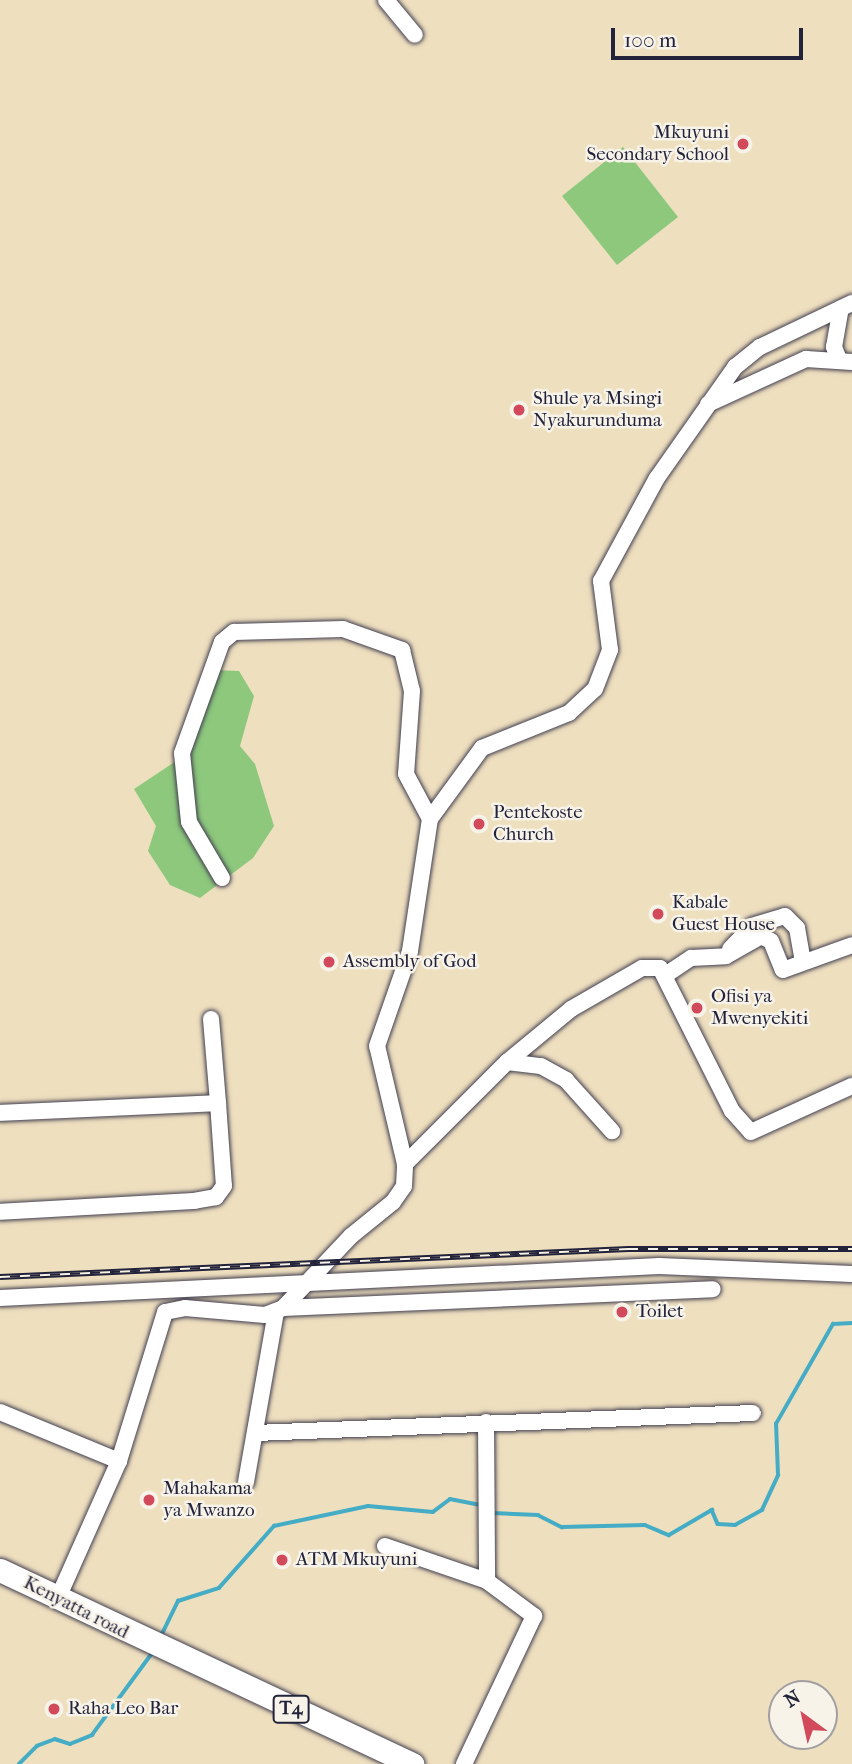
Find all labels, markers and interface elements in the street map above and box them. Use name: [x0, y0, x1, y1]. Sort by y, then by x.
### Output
scale bar: [614, 14, 806, 58]
text: 100 m: [624, 28, 677, 52]
place label: Mkuyuni Secondary School: [586, 122, 729, 166]
marker: Mkuyuni Secondary School: [735, 136, 751, 152]
place label: Shule ya Msingi Nyakurunduma: [533, 388, 662, 432]
marker: Shule ya Msingi Nyakurunduma: [511, 402, 527, 418]
place label: Pentekoste Church: [493, 802, 583, 846]
marker: Pentekoste Church: [471, 816, 487, 832]
place label: Kabale Guest House: [672, 892, 775, 936]
marker: Kabale Guest House: [650, 906, 666, 922]
place label: Assembly of God: [343, 951, 477, 973]
marker: Assembly of God: [321, 954, 337, 970]
place label: Ofisi ya Mwenyekiti: [711, 986, 808, 1030]
marker: Ofisi ya Mwenyekiti: [689, 1000, 705, 1016]
place label: Toilet: [636, 1301, 683, 1323]
marker: Toilet: [614, 1304, 630, 1320]
place label: Mahakama ya Mwanzo: [163, 1478, 255, 1522]
marker: Mahakama ya Mwanzo: [141, 1492, 157, 1508]
place label: ATM Mkuyuni: [296, 1549, 417, 1571]
marker: ATM Mkuyuni: [274, 1552, 290, 1568]
street label: Kenyatta road: [20, 1572, 132, 1644]
north arrow: [768, 1680, 838, 1750]
text: N: [781, 1686, 805, 1712]
road number: T4: [272, 1694, 310, 1724]
place label: Raha Leo Bar: [68, 1698, 178, 1720]
marker: Raha Leo Bar: [46, 1701, 62, 1717]

